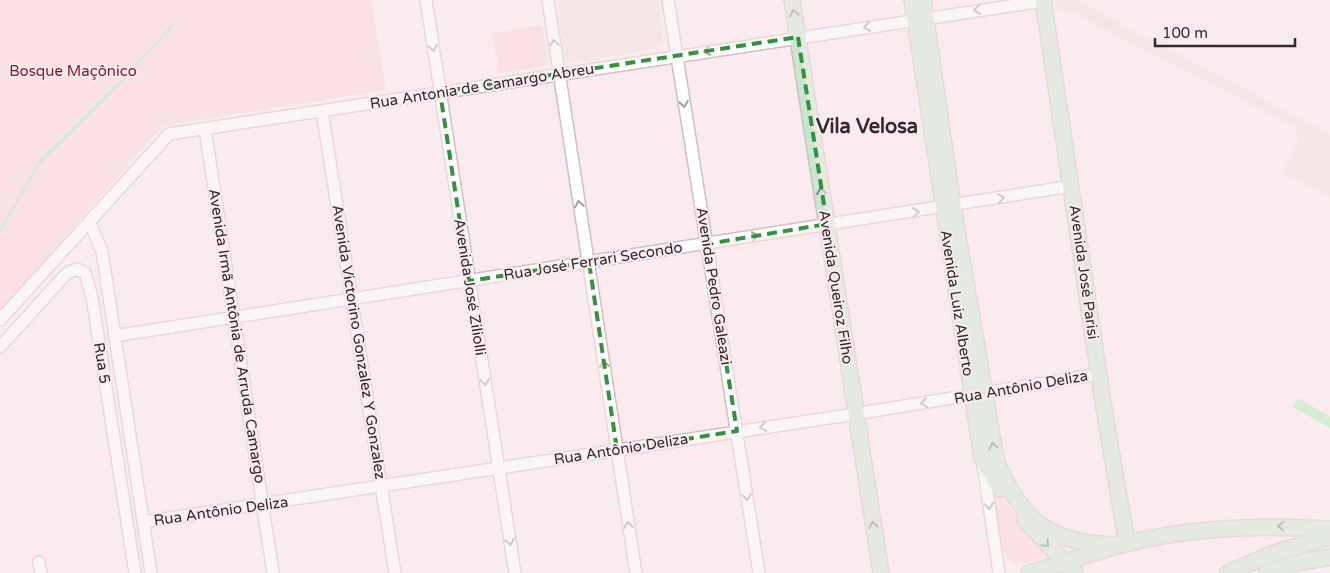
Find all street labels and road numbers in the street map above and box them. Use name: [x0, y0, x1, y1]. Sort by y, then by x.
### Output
street label: Rua Antonia de Camargo Abreu: [369, 59, 595, 113]
street label: Avenida Irmã Antônia de Arruda Camargo: [205, 187, 269, 485]
street label: Avenida Victorino Gonzalez Y Gonzalez: [328, 203, 390, 481]
street label: Avenida José Parisi: [1066, 203, 1102, 341]
street label: Avenida Pedro Galeazi: [693, 206, 735, 366]
street label: Avenida Queiroz Filho: [815, 209, 857, 365]
street label: Avenida José Ziliolli: [450, 217, 490, 357]
street label: Avenida Luiz Alberto: [937, 229, 977, 377]
street label: Rua José Ferrari Secondo: [502, 238, 684, 284]
street label: Rua 5: [90, 341, 114, 385]
street label: Rua Antônio Deliza: [953, 366, 1089, 408]
street label: Rua Antônio Deliza: [553, 429, 689, 469]
street label: Rua Antônio Deliza: [153, 493, 289, 529]

